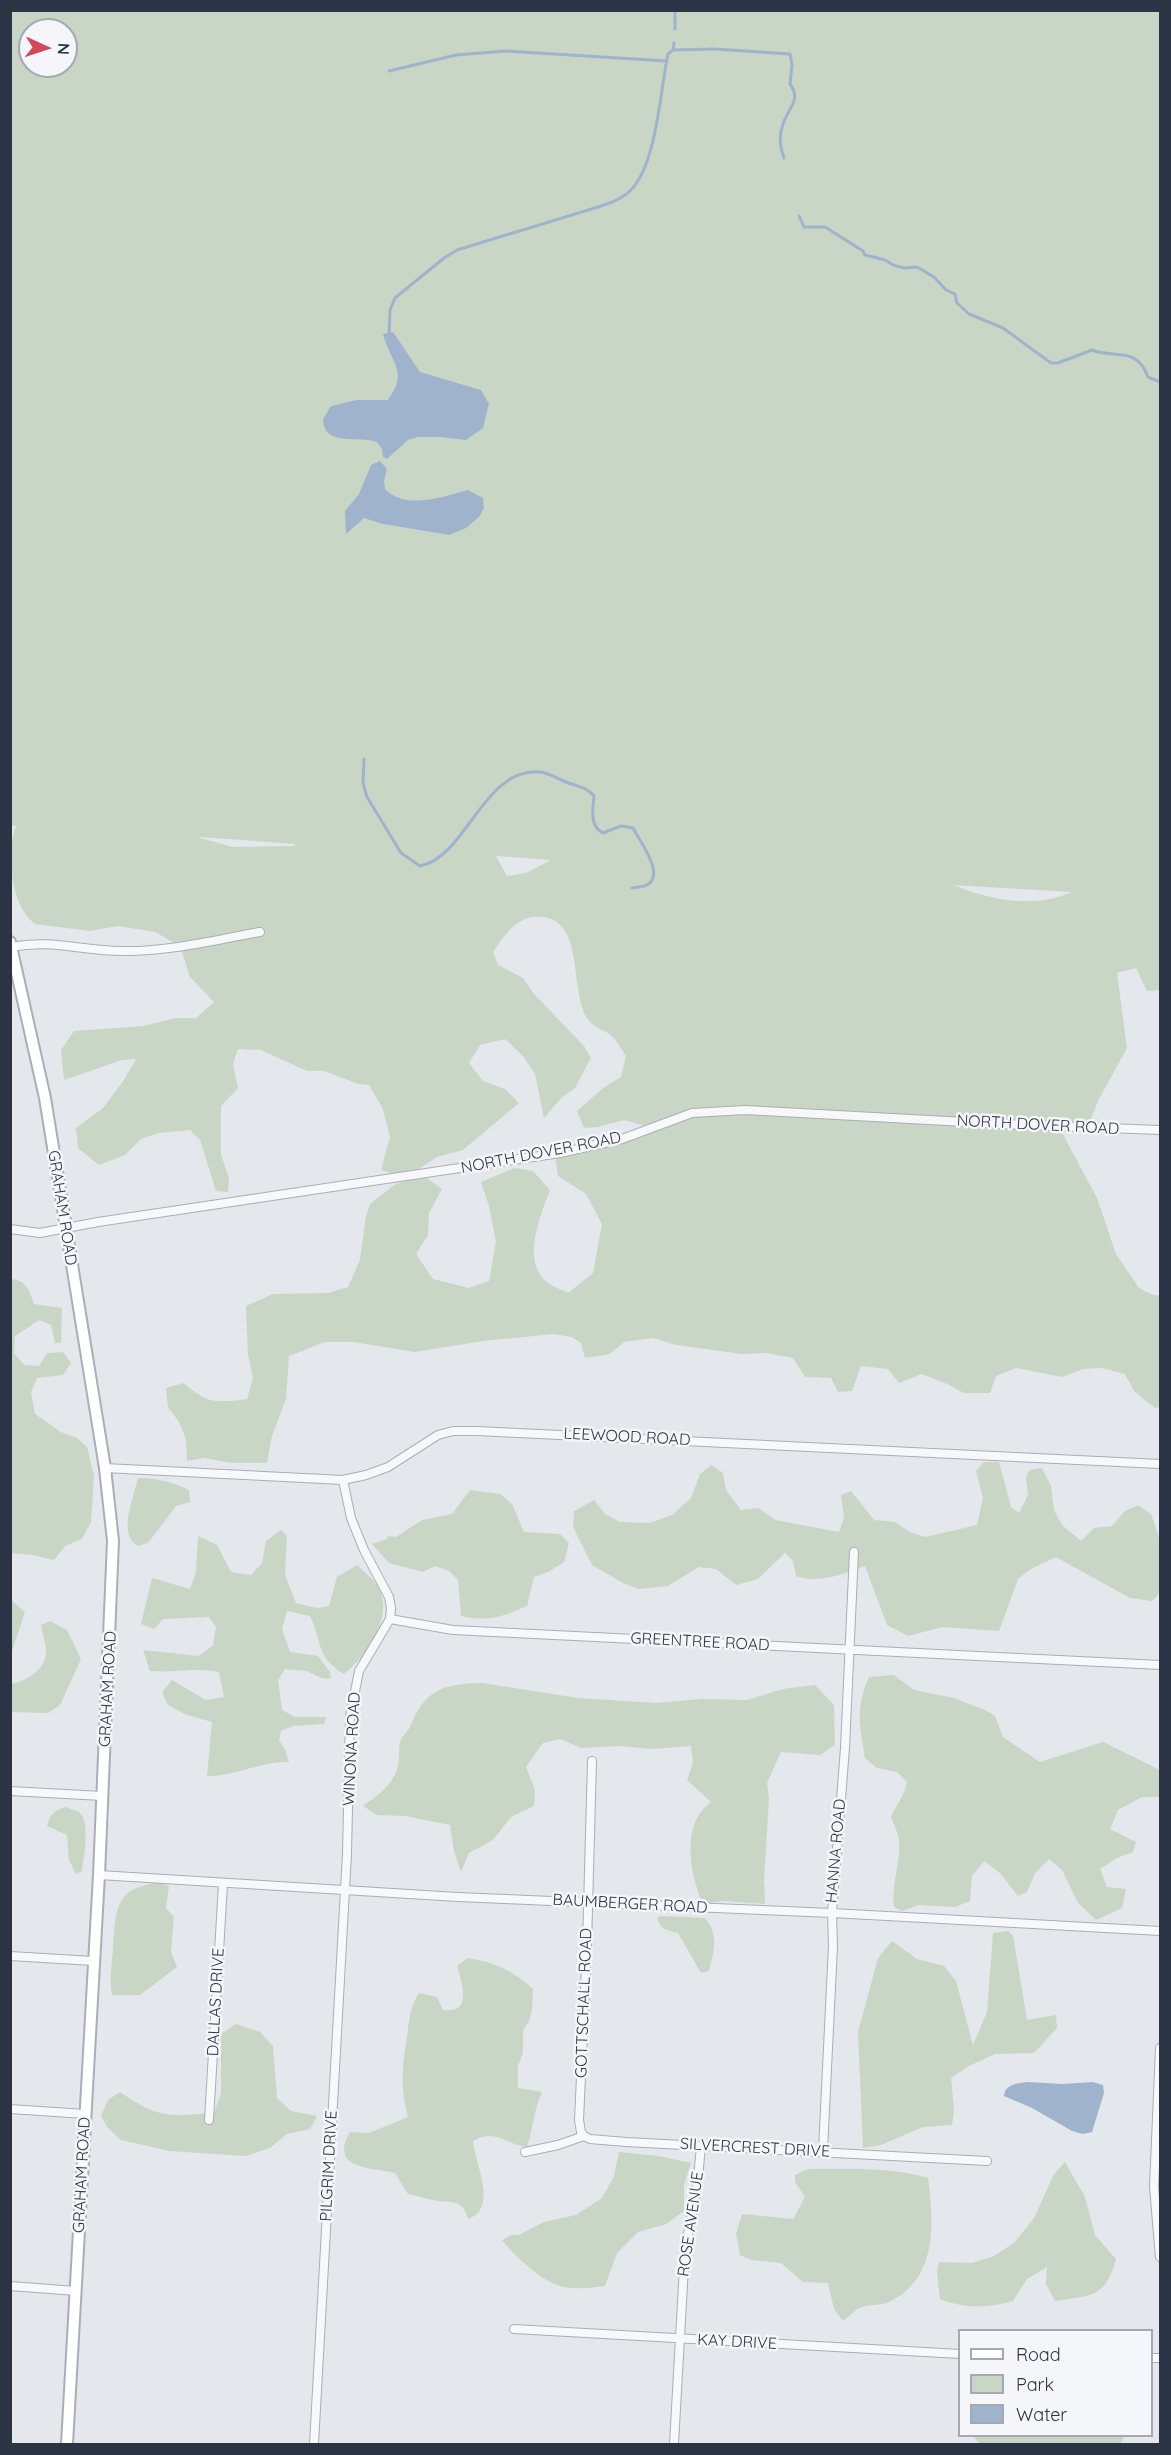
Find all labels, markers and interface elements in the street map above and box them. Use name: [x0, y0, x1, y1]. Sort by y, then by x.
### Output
north arrow: [18, 18, 78, 78]
text: N: [54, 42, 74, 55]
street label: NORTH DOVER ROAD: [956, 1111, 1120, 1139]
street label: NORTH DOVER ROAD: [459, 1128, 623, 1178]
street label: GRAHAM ROAD: [43, 1149, 81, 1267]
street label: LEEWOOD ROAD: [563, 1424, 691, 1450]
street label: GREENTREE ROAD: [630, 1629, 770, 1655]
street label: GRAHAM ROAD: [95, 1630, 121, 1748]
street label: WINONA ROAD: [339, 1691, 365, 1807]
street label: HANNA ROAD: [822, 1798, 850, 1904]
street label: BAUMBERGER ROAD: [552, 1890, 708, 1918]
street label: GOTTSCHALL ROAD: [572, 1928, 596, 2078]
street label: DALLAS DRIVE: [204, 1947, 228, 2057]
street label: PILGRIM DRIVE: [317, 2110, 341, 2222]
street label: GRAHAM ROAD: [69, 2116, 95, 2234]
street label: SILVERCREST DRIVE: [679, 2134, 831, 2162]
street label: ROSE AVENUE: [674, 2170, 708, 2278]
legend: [958, 2329, 1153, 2437]
street label: KAY DRIVE: [697, 2330, 777, 2354]
text: Road: [1016, 2343, 1061, 2366]
text: Park: [1016, 2373, 1054, 2396]
text: Water: [1016, 2403, 1067, 2426]

